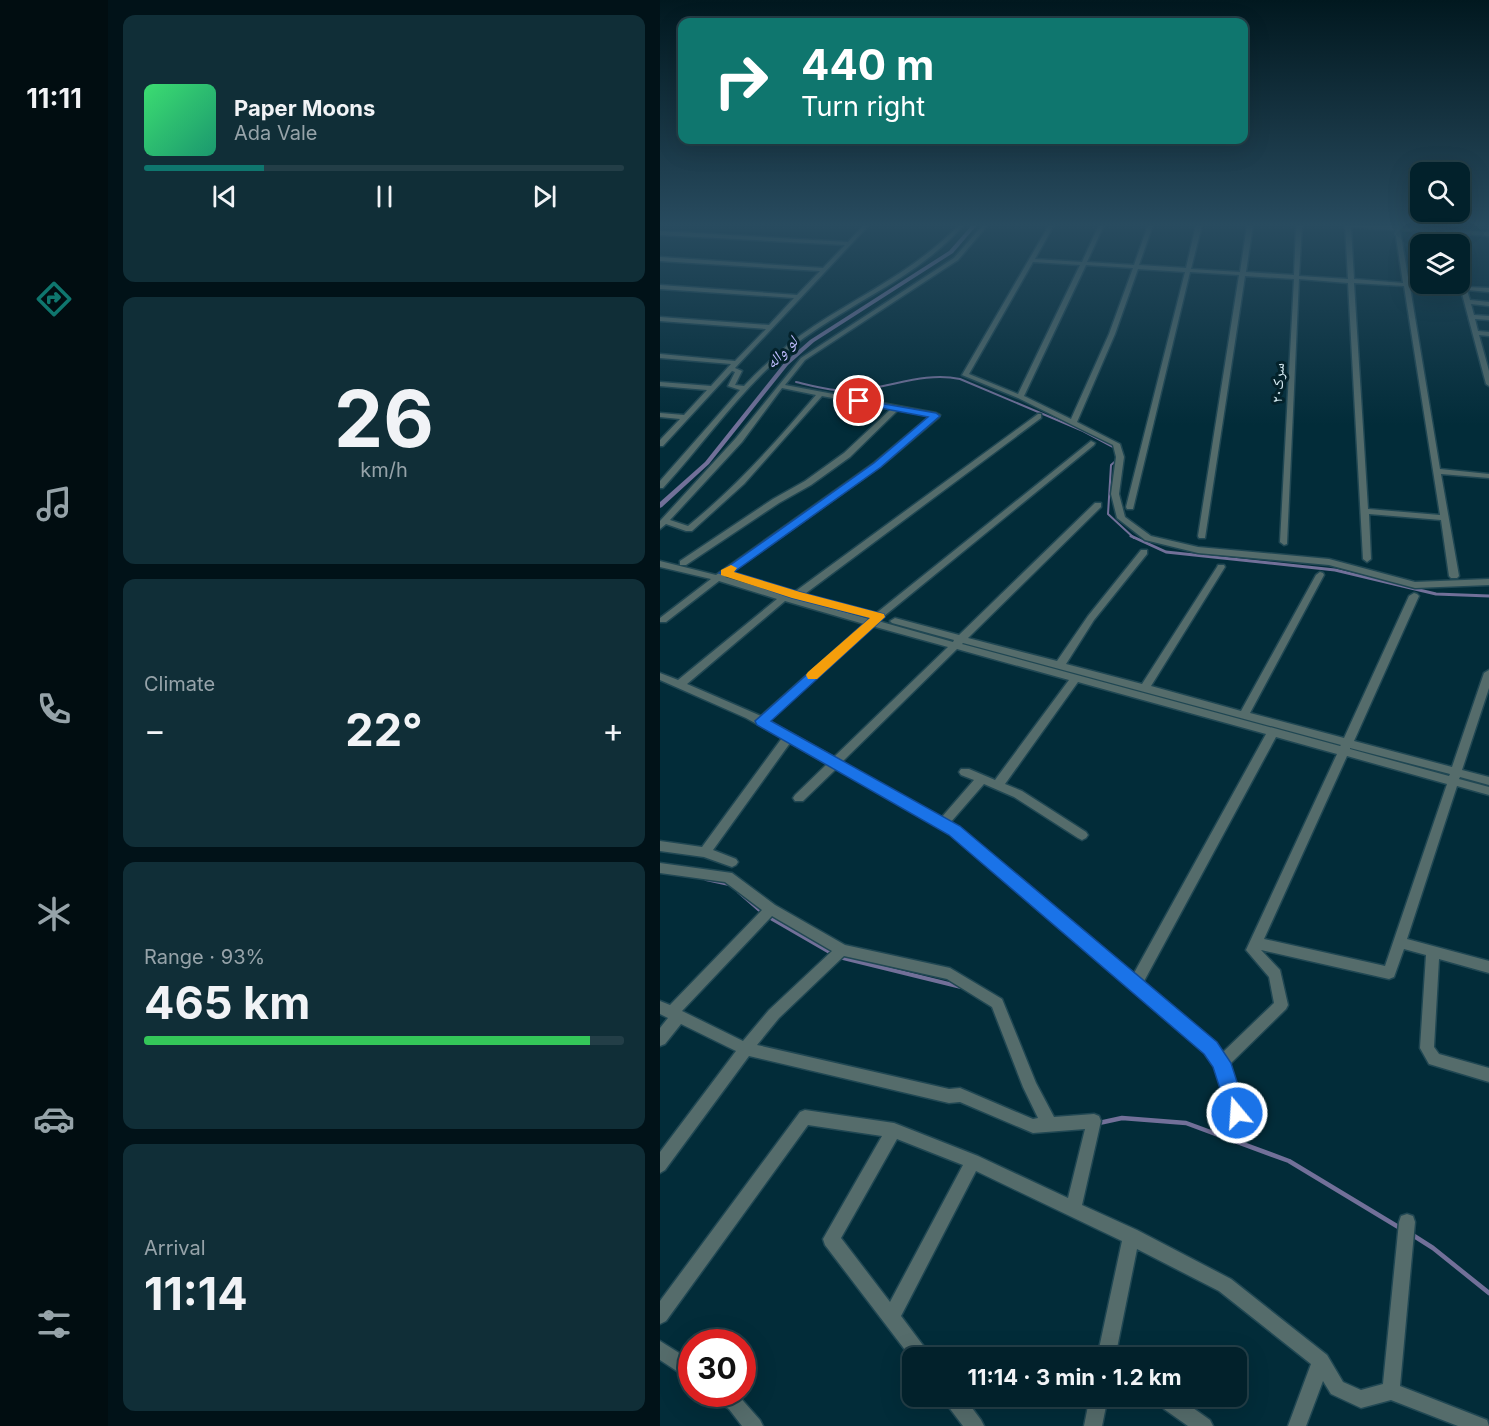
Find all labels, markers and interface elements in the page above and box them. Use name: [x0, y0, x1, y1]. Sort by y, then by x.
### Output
text: 440 m: [801, 39, 934, 90]
icon: right: [702, 42, 780, 120]
text: 11:11: [26, 82, 82, 115]
text: Turn right: [801, 90, 925, 123]
text: Paper Moons: [234, 95, 375, 121]
text: Ada Vale: [234, 121, 317, 145]
map controls: [1410, 162, 1470, 294]
button: search: [1410, 162, 1470, 222]
icon: previous: [208, 180, 241, 213]
icon: pause: [368, 180, 401, 213]
icon: next: [528, 180, 561, 213]
button: layers: [1410, 234, 1470, 294]
icon: directions: [33, 278, 75, 320]
water label: لو واله: [761, 330, 802, 372]
street label: سرک۲۰: [1267, 362, 1288, 404]
text: 26: [334, 371, 434, 466]
pin: [833, 375, 884, 426]
icon: arrive: [842, 384, 875, 417]
text: km/h: [360, 458, 408, 482]
icon: music: [33, 483, 75, 525]
text: Climate: [144, 672, 215, 696]
icon: phone: [33, 688, 75, 730]
text: 22°: [345, 702, 423, 757]
text: −: [144, 710, 166, 750]
text: +: [602, 710, 624, 750]
icon: climate: [33, 893, 75, 935]
text: Range · 93%: [144, 945, 265, 969]
text: 465 km: [144, 975, 310, 1030]
position arrow: [1205, 1081, 1269, 1145]
icon: car: [33, 1098, 75, 1140]
text: Arrival: [144, 1236, 206, 1260]
text: 11:14: [144, 1266, 248, 1321]
icon: filters: [33, 1303, 75, 1345]
speed limit sign: 30: [678, 1329, 756, 1407]
text: 11:14 · 3 min · 1.2 km: [967, 1364, 1182, 1390]

